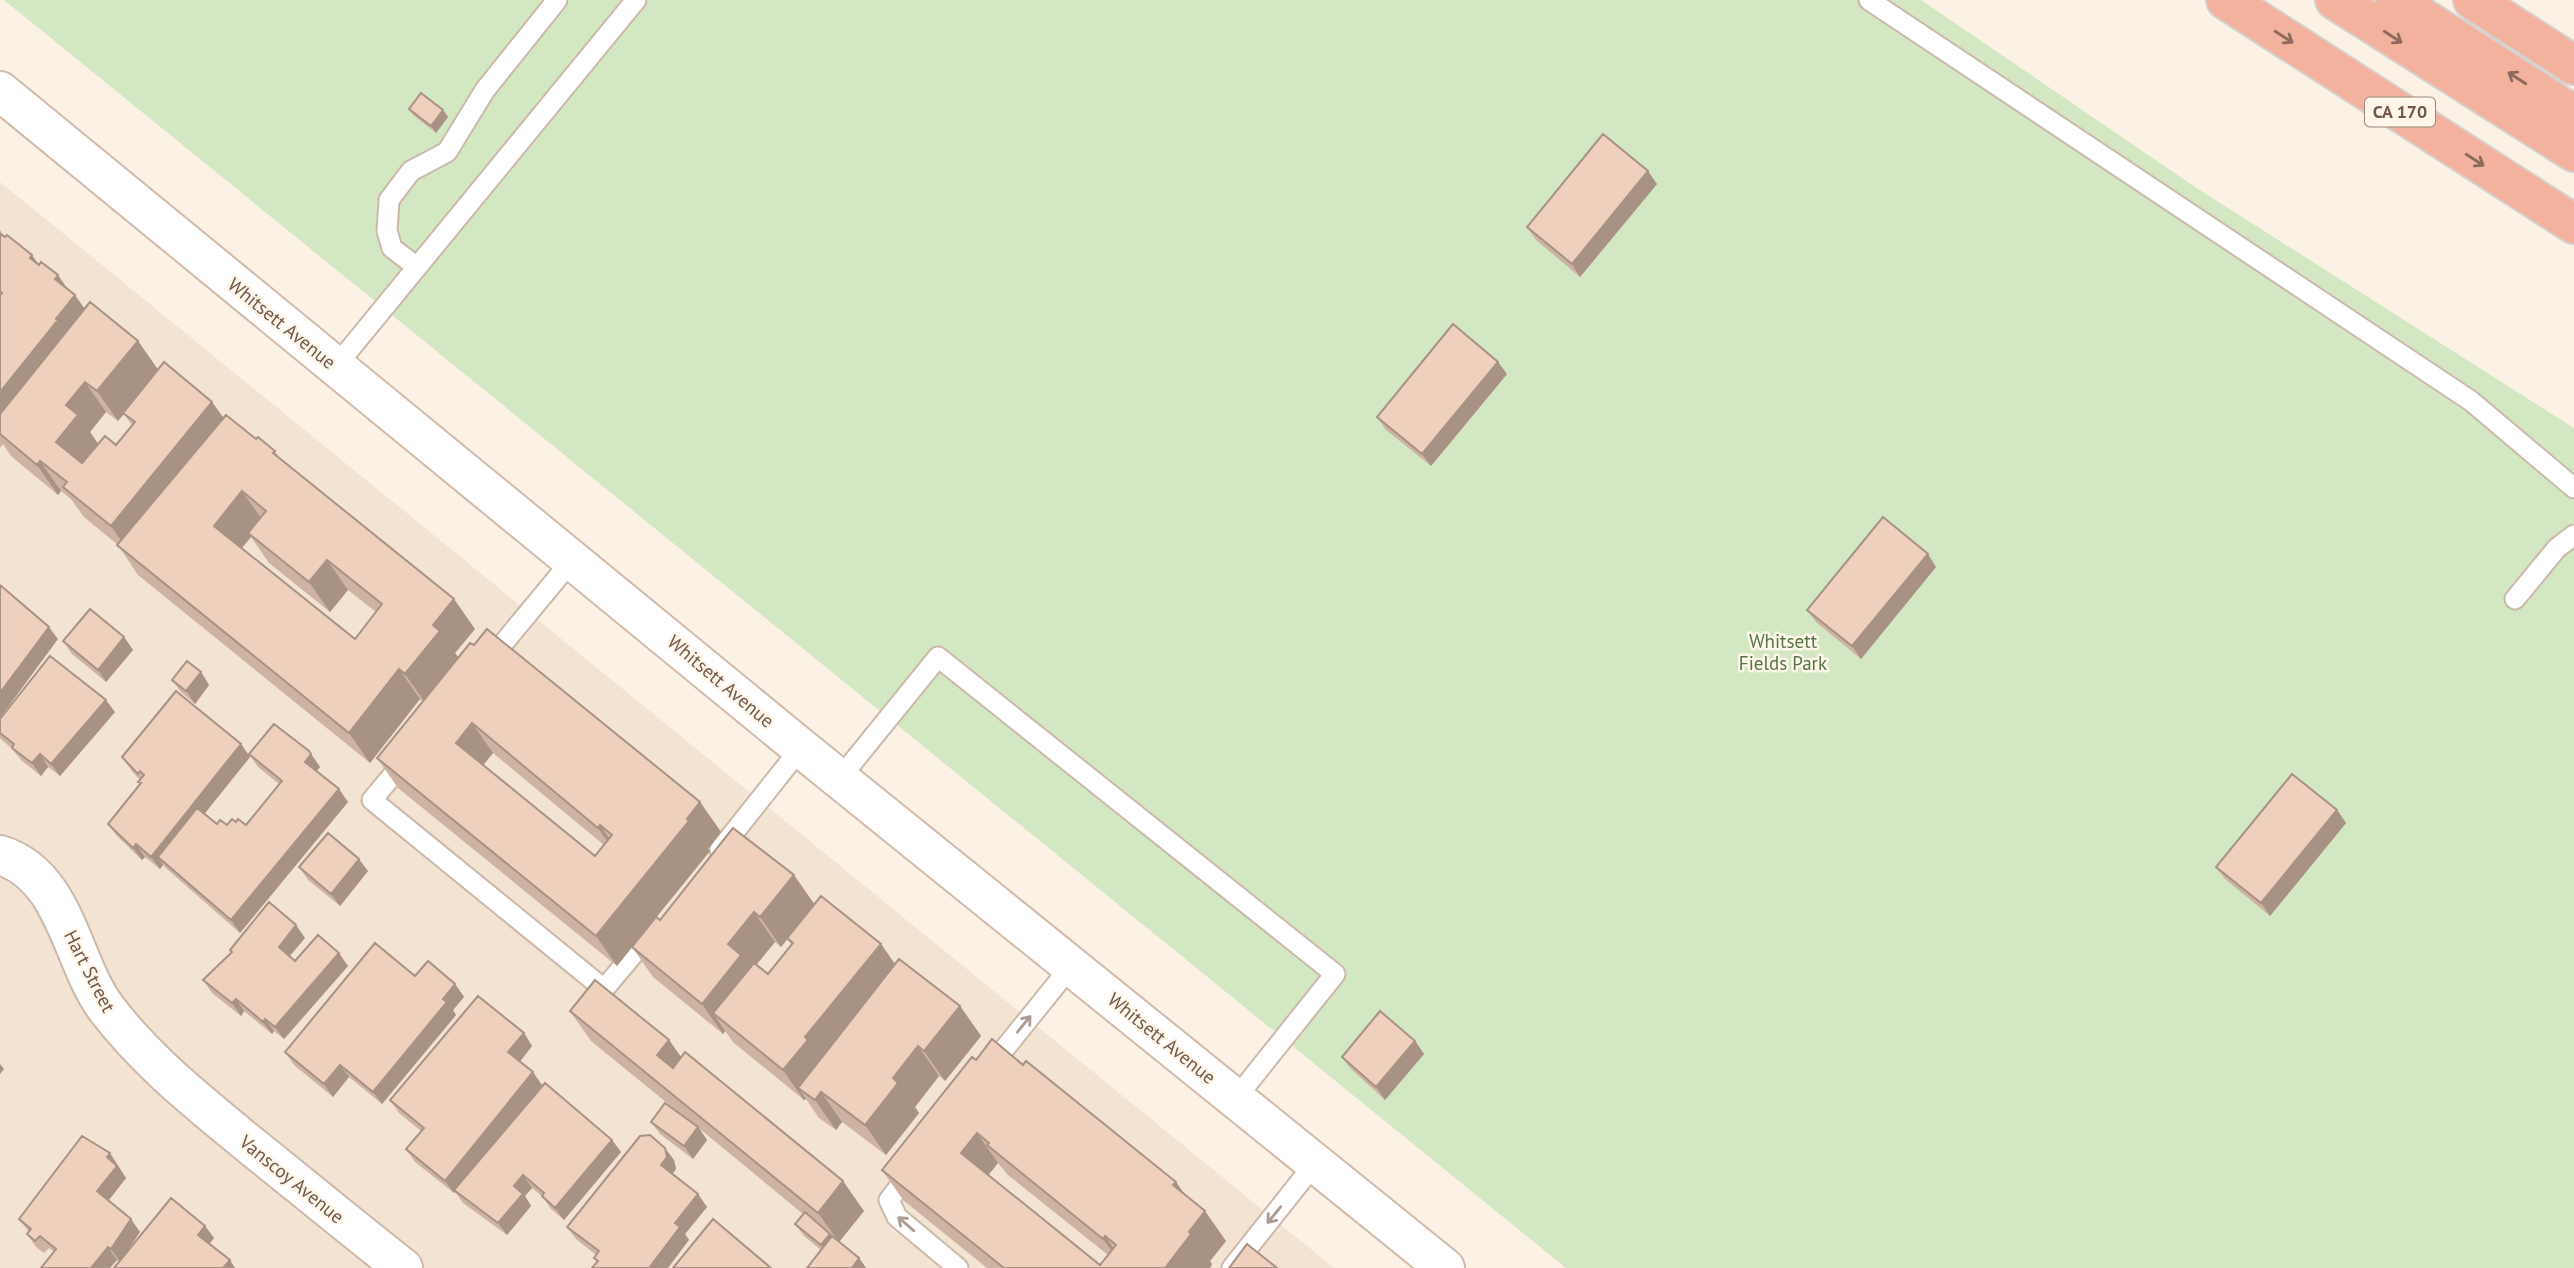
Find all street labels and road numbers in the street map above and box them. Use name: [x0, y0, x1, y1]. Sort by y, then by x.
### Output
road number: CA 170: [2365, 98, 2435, 127]
street label: Whitsett Avenue: [223, 272, 341, 374]
street label: Whitsett Avenue: [663, 629, 779, 733]
street label: Hart Street: [59, 926, 121, 1017]
street label: Whitsett Avenue: [1103, 987, 1221, 1089]
street label: Vanscoy Avenue: [234, 1129, 349, 1229]

